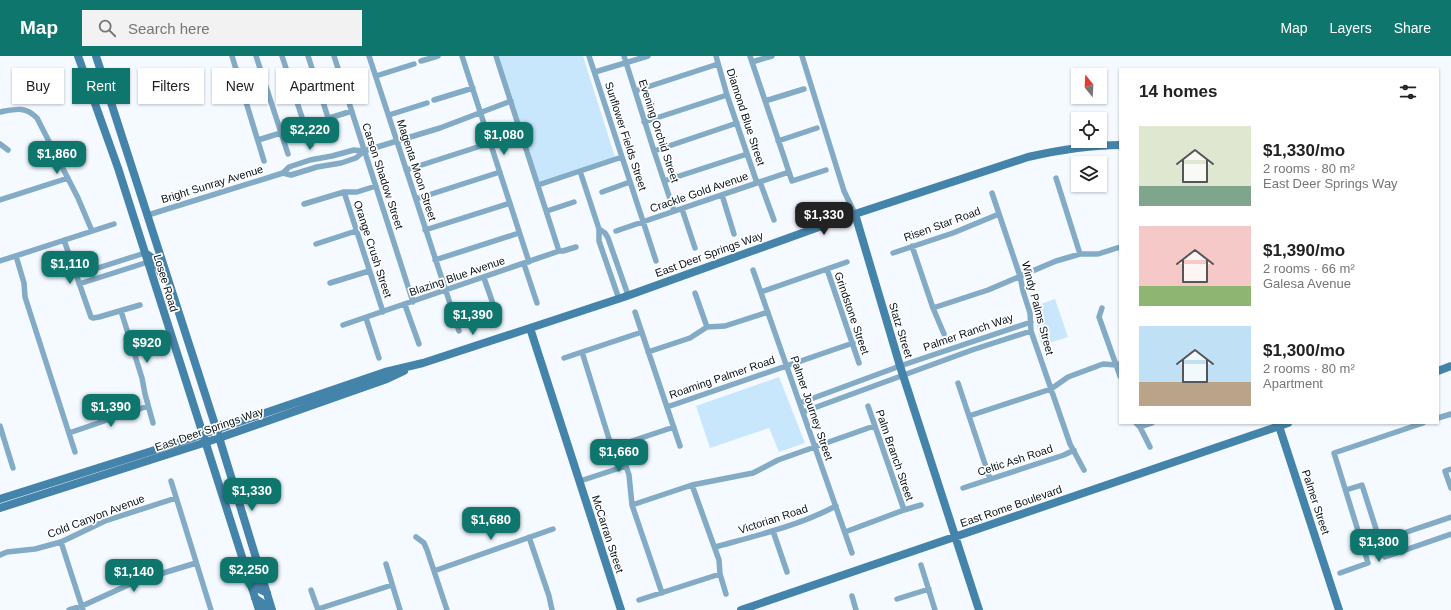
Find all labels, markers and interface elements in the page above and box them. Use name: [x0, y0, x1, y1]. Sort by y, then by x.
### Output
search box: [82, 10, 362, 46]
text: Map: [20, 17, 58, 38]
icon: search: [96, 17, 118, 39]
text: Search here: [128, 20, 210, 37]
text: Map: [1280, 20, 1308, 36]
text: Layers: [1330, 20, 1372, 36]
text: Share: [1394, 20, 1431, 36]
street label: Diamond Blue Street: [725, 67, 767, 167]
chip: Buy: [12, 68, 64, 104]
chip: Rent: [72, 68, 130, 104]
chip: Filters: [138, 68, 204, 104]
chip: New: [212, 68, 268, 104]
chip: Apartment: [276, 68, 368, 104]
north arrow: [1071, 68, 1107, 104]
map controls: [1071, 68, 1107, 192]
street label: Evening Orchid Street: [637, 78, 681, 184]
street label: Sunflower Fields Street: [603, 80, 649, 192]
icon: filters: [1397, 81, 1419, 103]
text: 14 homes: [1139, 82, 1217, 101]
button: locate: [1071, 112, 1107, 148]
pin: $2,220: [277, 117, 343, 151]
street label: Magenta Moon Street: [395, 118, 439, 222]
text: $2,220: [290, 122, 330, 137]
street label: Carson Shadow Street: [360, 122, 406, 230]
pin: $1,080: [471, 122, 537, 156]
text: $1,080: [484, 127, 524, 142]
pin: $1,860: [24, 141, 90, 175]
text: $1,330/mo: [1263, 141, 1345, 160]
icon: home: [1171, 142, 1219, 190]
text: $1,860: [37, 146, 77, 161]
button: layers: [1071, 156, 1107, 192]
text: 2 rooms · 80 m²: [1263, 161, 1355, 176]
street label: Bright Sunray Avenue: [159, 163, 265, 205]
street label: Crackle Gold Avenue: [648, 170, 750, 214]
text: East Deer Springs Way: [1263, 176, 1398, 191]
street label: Orange Crush Street: [352, 199, 394, 299]
pin: $1,330: [791, 202, 857, 236]
street label: Risen Star Road: [902, 205, 982, 243]
text: $1,330: [804, 207, 844, 222]
street label: East Deer Springs Way: [653, 229, 765, 279]
text: $1,390/mo: [1263, 241, 1345, 260]
icon: home: [1171, 242, 1219, 290]
pin: $1,110: [37, 251, 103, 285]
street label: Losee Road: [152, 253, 180, 313]
street label: Blazing Blue Avenue: [407, 254, 507, 298]
text: $1,110: [50, 256, 90, 271]
street label: Windy Palms Street: [1020, 260, 1056, 356]
text: 2 rooms · 66 m²: [1263, 261, 1355, 276]
street label: Grindstone Street: [832, 270, 872, 356]
text: Galesa Avenue: [1263, 276, 1351, 291]
street label: Statz Street: [887, 301, 915, 359]
pin: $1,390: [440, 302, 506, 336]
text: $1,390: [453, 307, 493, 322]
street label: Palmer Ranch Way: [921, 311, 1015, 353]
pin: $920: [123, 330, 171, 364]
text: $920: [133, 335, 161, 350]
text: $1,300/mo: [1263, 341, 1345, 360]
icon: home: [1171, 342, 1219, 390]
street label: Roaming Palmer Road: [667, 353, 777, 401]
street label: Palmer Journey Street: [789, 354, 835, 462]
text: 2 rooms · 80 m²: [1263, 361, 1355, 376]
text: Apartment: [1263, 376, 1323, 391]
pin: $1,390: [78, 394, 144, 428]
text: $1,390: [91, 399, 131, 414]
street label: East Deer Springs Way: [153, 405, 265, 453]
street label: Palm Branch Street: [874, 408, 916, 502]
pin: $1,660: [586, 439, 652, 473]
street label: Celtic Ash Road: [976, 442, 1054, 478]
text: $1,660: [599, 444, 639, 459]
street label: Palmer Street: [1300, 468, 1332, 536]
pin: $1,330: [219, 478, 285, 512]
text: $1,330: [232, 483, 272, 498]
street label: East Rome Boulevard: [958, 483, 1064, 529]
street label: Cold Canyon Avenue: [46, 492, 146, 540]
street label: McCarran Street: [590, 494, 626, 574]
street label: Victorian Road: [737, 502, 809, 536]
pin: $1,680: [458, 507, 524, 541]
text: $1,680: [471, 512, 511, 527]
pin: $1,300: [1346, 529, 1412, 563]
text: $1,300: [1359, 534, 1399, 549]
pin: $2,250: [216, 557, 282, 591]
pin: $1,140: [101, 559, 167, 593]
text: $2,250: [229, 562, 269, 577]
text: $1,140: [114, 564, 154, 579]

